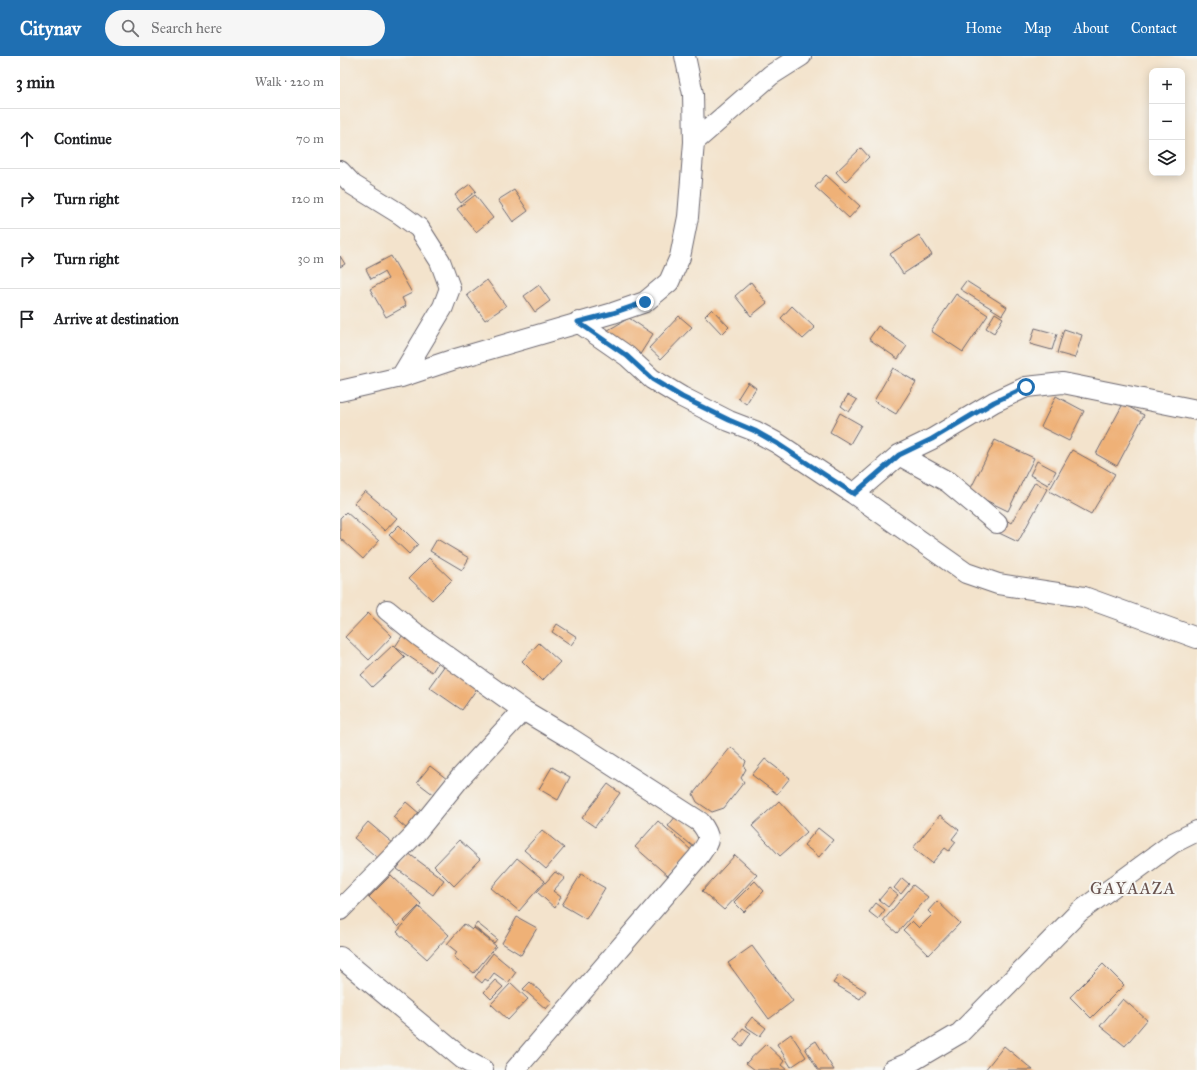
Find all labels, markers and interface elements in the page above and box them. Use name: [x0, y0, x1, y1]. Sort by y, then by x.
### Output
search box: [105, 10, 385, 46]
text: Citynav: [20, 17, 81, 40]
icon: search: [119, 17, 141, 39]
text: Search here: [151, 19, 222, 37]
text: Home: [965, 20, 1002, 37]
text: Map: [1024, 20, 1051, 37]
text: About: [1073, 20, 1109, 37]
text: Contact: [1131, 20, 1177, 37]
map controls: [1149, 68, 1185, 176]
button: +: [1149, 68, 1185, 104]
text: 3 min: [16, 72, 55, 93]
text: Walk · 220 m: [255, 74, 324, 90]
button: −: [1149, 104, 1185, 140]
icon: ahead: [16, 128, 38, 150]
text: Continue: [54, 130, 112, 148]
text: 70 m: [296, 131, 324, 147]
button: layers: [1149, 140, 1185, 176]
icon: right: [16, 188, 38, 210]
text: Turn right: [54, 190, 119, 208]
text: 120 m: [291, 191, 324, 207]
icon: right: [16, 248, 38, 270]
text: Turn right: [54, 250, 119, 268]
text: 30 m: [298, 251, 324, 267]
route end: [636, 293, 654, 311]
icon: arrive: [16, 308, 38, 330]
text: Arrive at destination: [54, 310, 179, 328]
route start: [1017, 378, 1035, 396]
district label: GAYAAZA: [1090, 878, 1176, 899]

